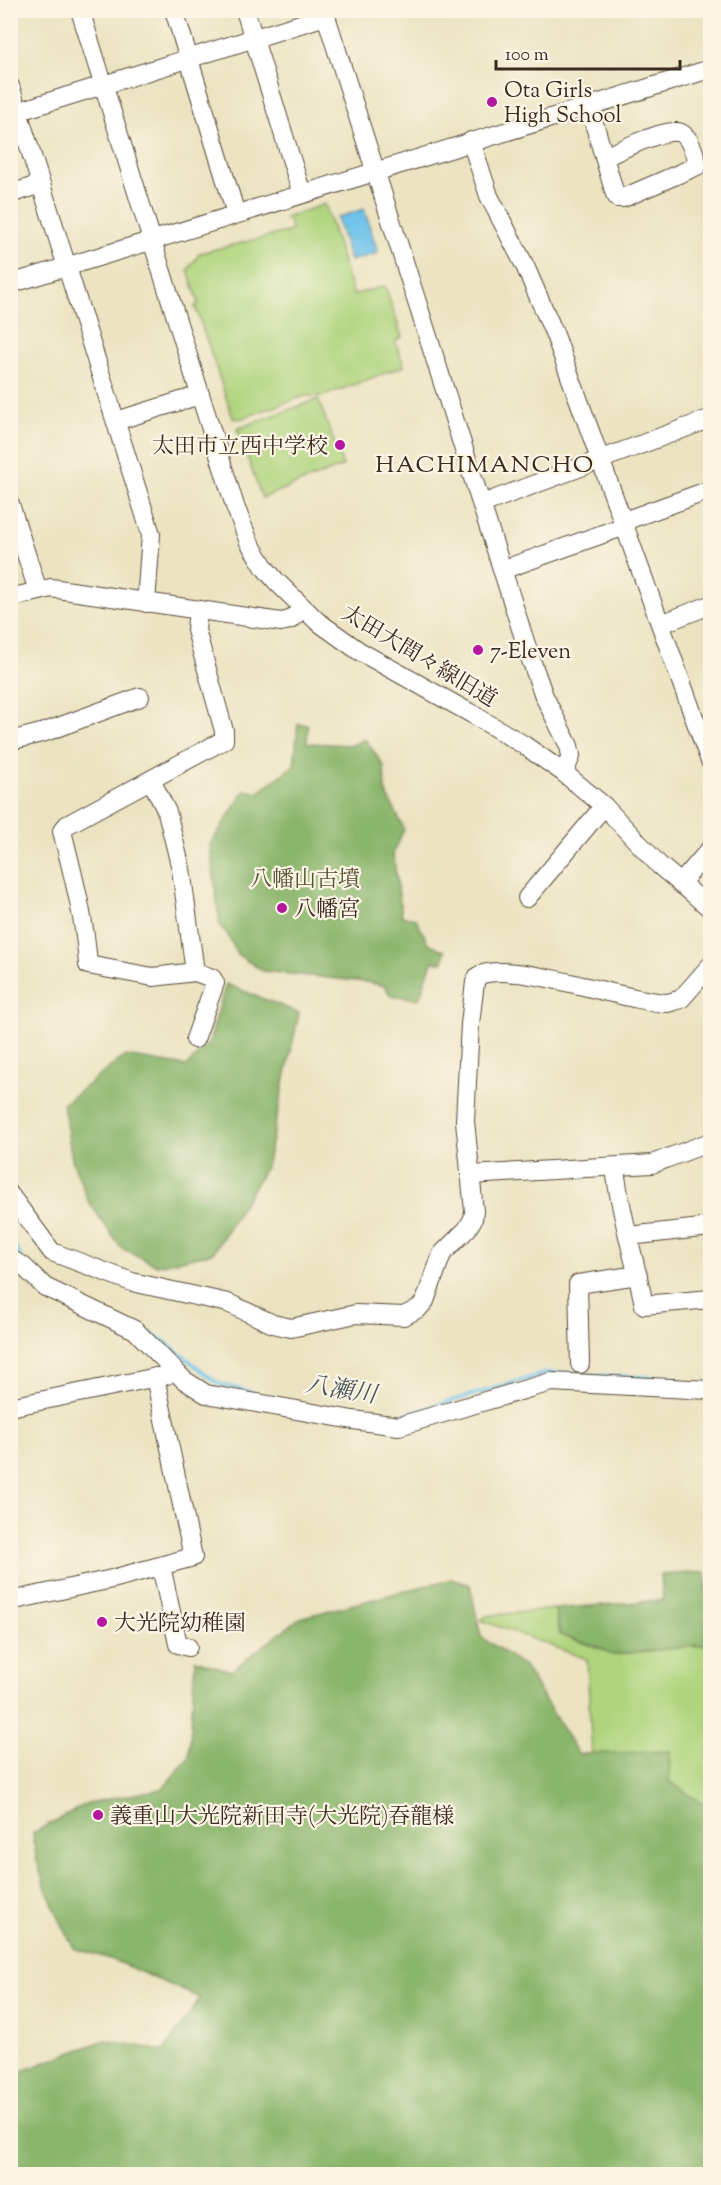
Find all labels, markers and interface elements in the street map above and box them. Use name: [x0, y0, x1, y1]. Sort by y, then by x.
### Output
scale bar: [496, 33, 680, 71]
text: 100 m: [505, 43, 549, 69]
place label: Ota Girls High School: [504, 76, 622, 133]
marker: Ota Girls High School: [485, 95, 499, 109]
place label: 太田市立西中学校: [152, 432, 328, 464]
marker: 太田市立西中学校: [333, 438, 347, 452]
district label: HACHIMANCHO: [375, 449, 595, 483]
street label: 太田大間々線旧道: [335, 599, 502, 717]
place label: 7-Eleven: [490, 637, 571, 669]
marker: 7-Eleven: [471, 643, 485, 657]
park label: 八幡山古墳: [250, 865, 360, 897]
place label: 八幡宮: [294, 895, 360, 927]
marker: 八幡宮: [275, 901, 289, 915]
water label: 八瀬川: [302, 1369, 382, 1414]
place label: 大光院幼稚園: [114, 1609, 246, 1641]
marker: 大光院幼稚園: [95, 1615, 109, 1629]
place label: 義重山大光院新田寺(大光院)吞龍様: [110, 1802, 454, 1834]
marker: 義重山大光院新田寺(大光院)吞龍様: [91, 1808, 105, 1822]

